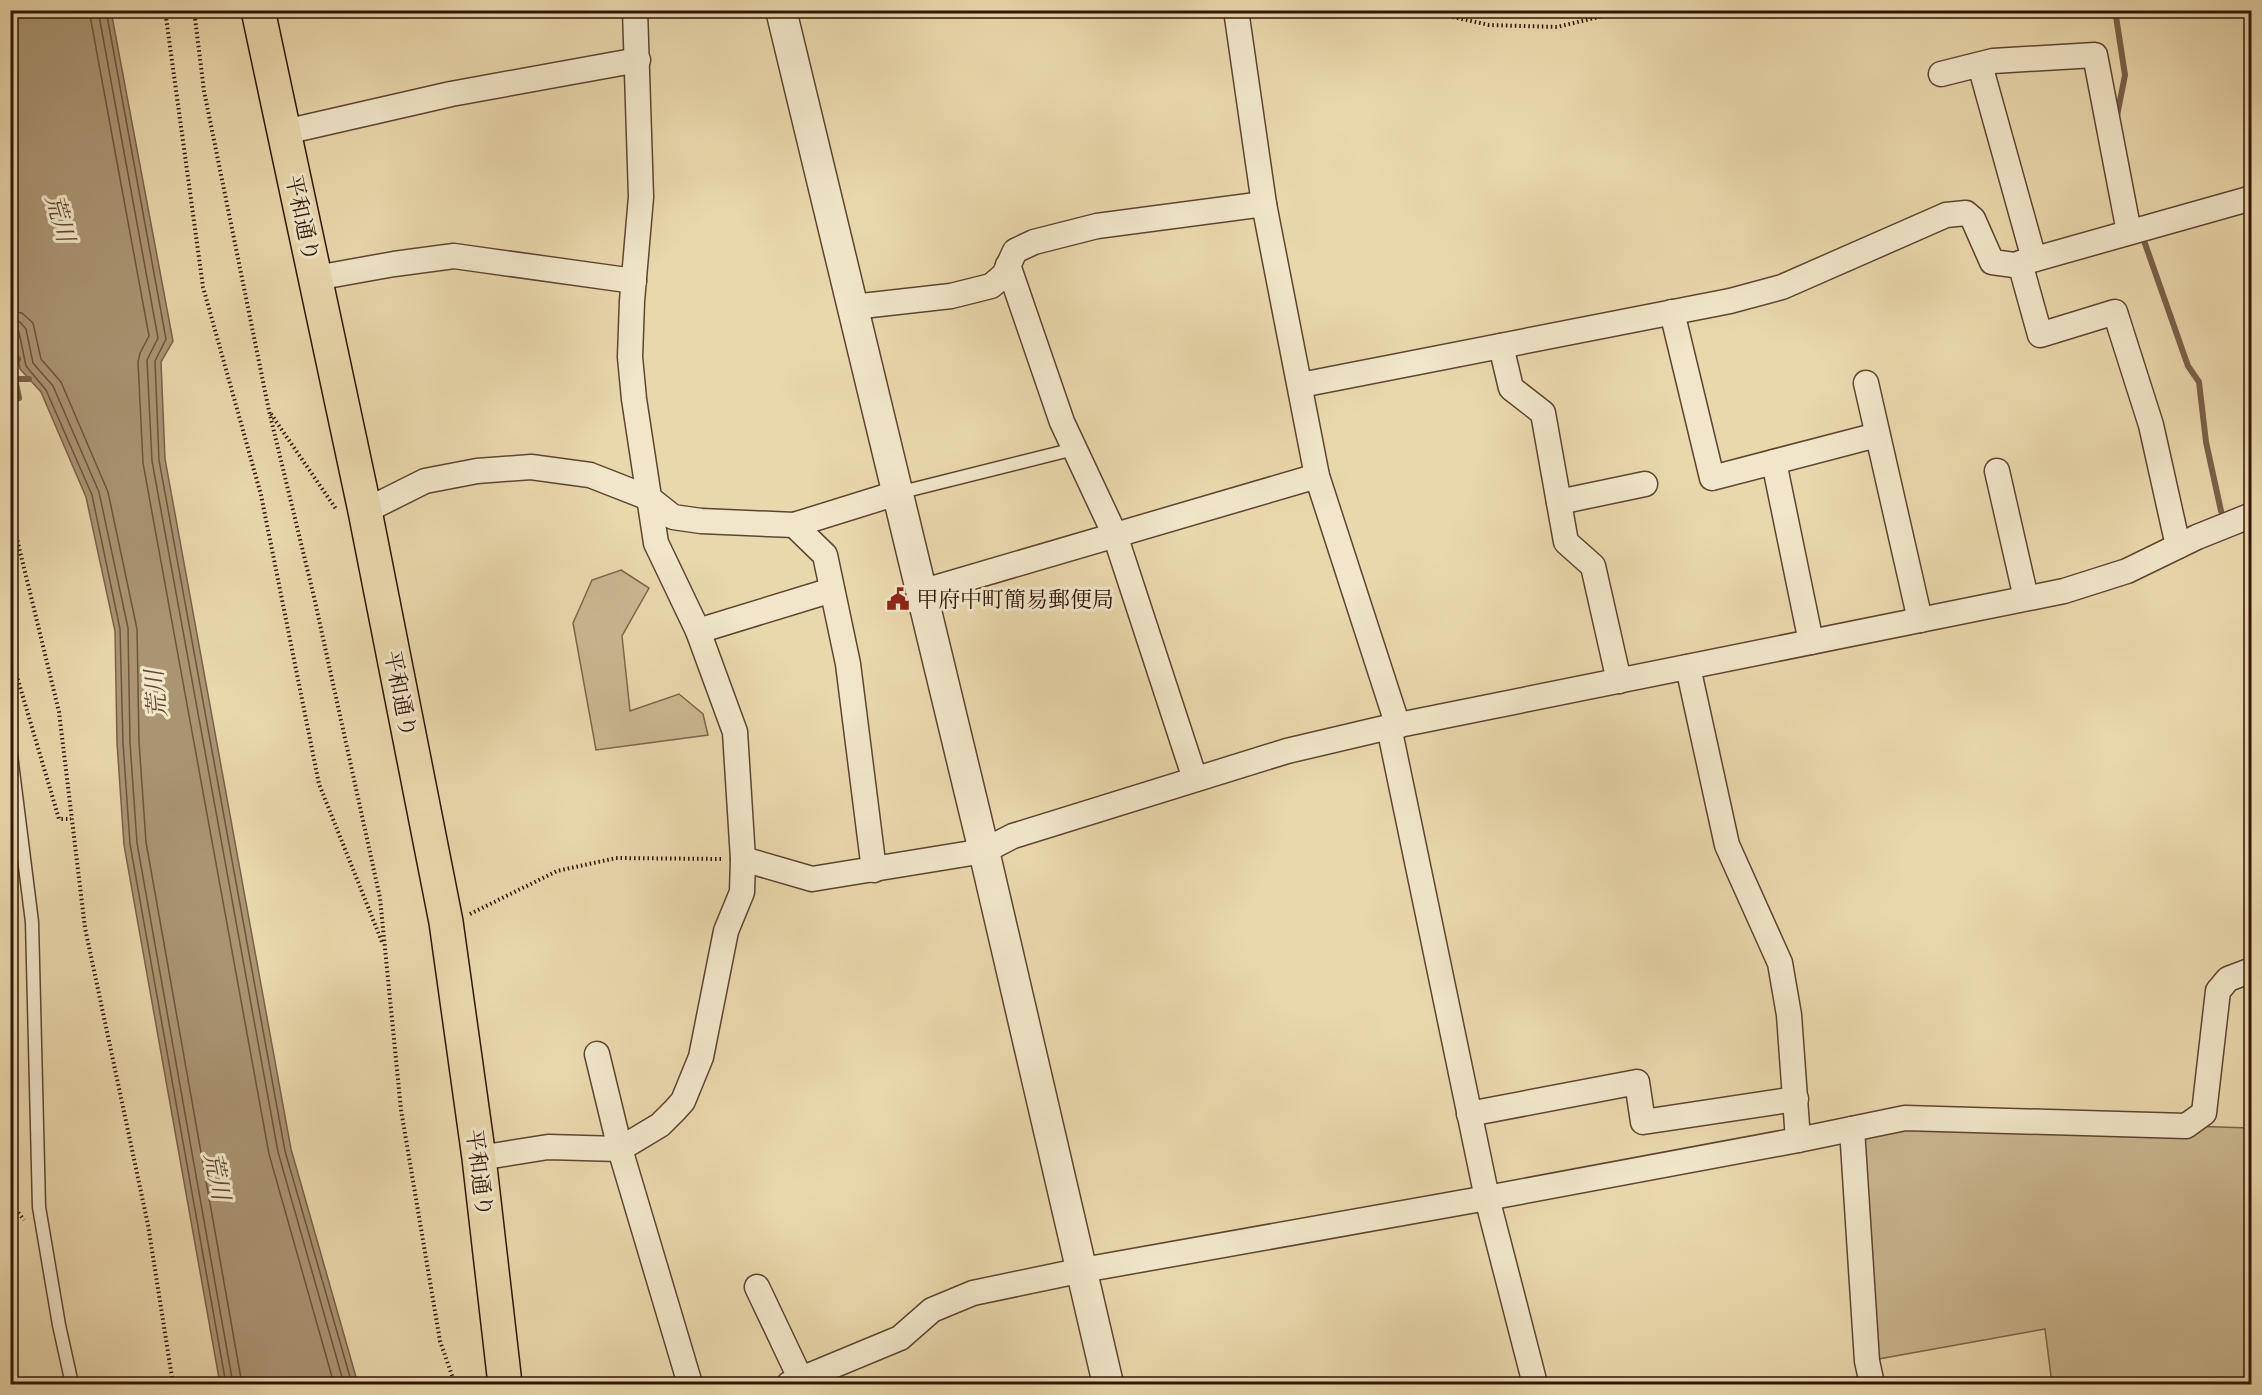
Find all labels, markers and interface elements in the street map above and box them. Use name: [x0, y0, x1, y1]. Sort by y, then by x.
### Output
street label: 平和通り: [279, 172, 324, 264]
water label: 荒川: [38, 191, 81, 248]
public building icon: 甲府中町簡易郵便局: [885, 586, 911, 612]
place label: 甲府中町簡易郵便局: [916, 587, 1114, 614]
street label: 平和通り: [378, 649, 421, 740]
water label: 荒川: [140, 666, 174, 719]
street label: 平和通り: [460, 1128, 497, 1219]
water label: 荒川: [197, 1150, 236, 1206]

